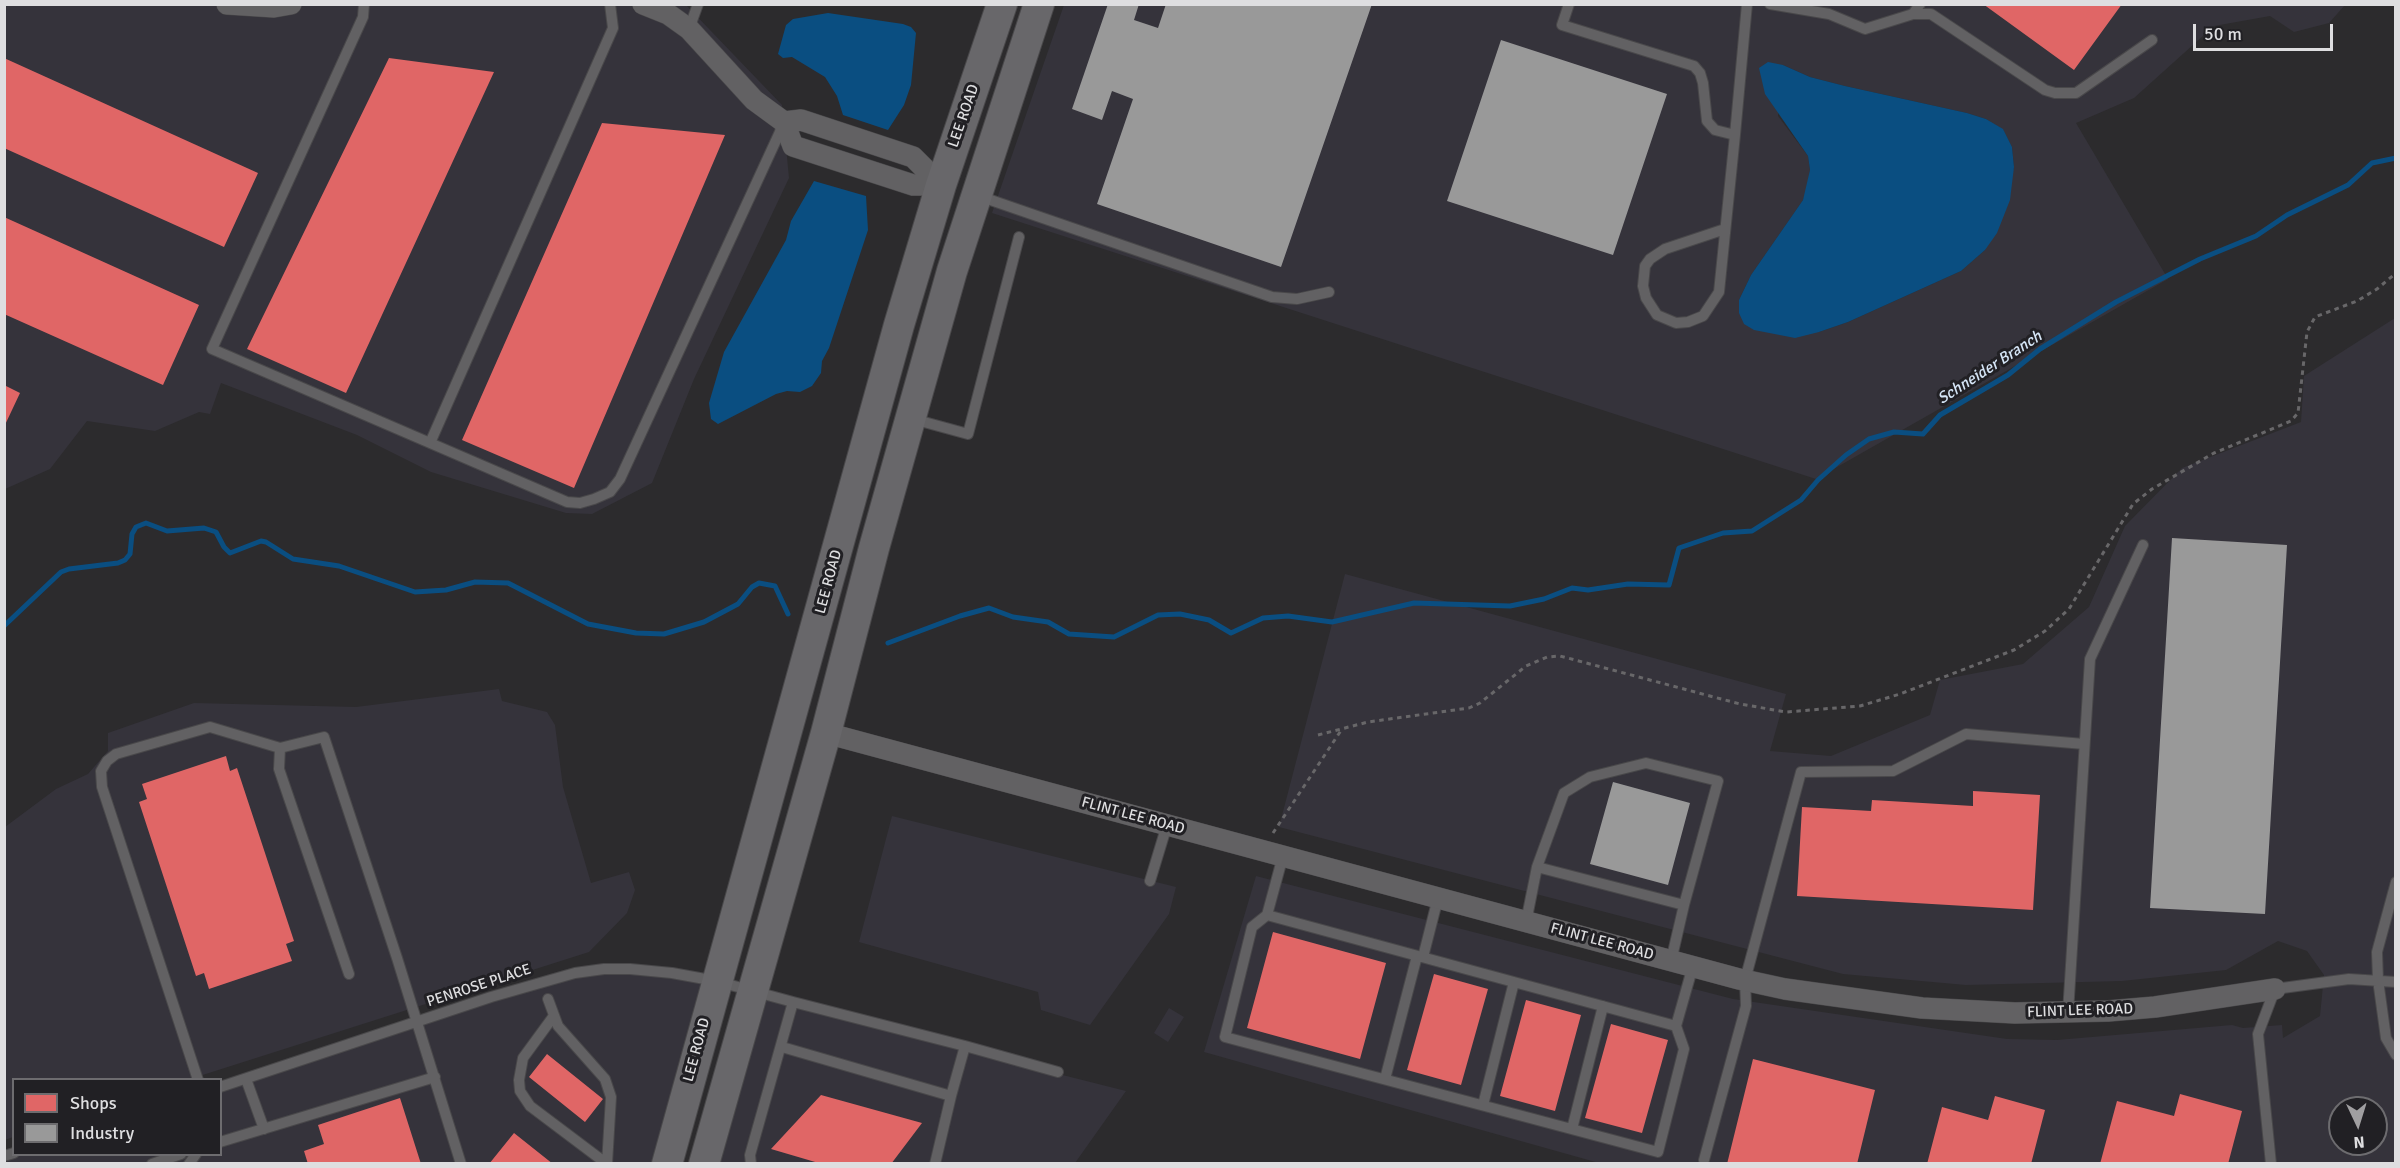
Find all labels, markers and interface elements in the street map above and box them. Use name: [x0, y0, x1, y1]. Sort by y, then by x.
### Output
scale bar: [2196, 12, 2336, 50]
text: 50 m: [2204, 23, 2242, 45]
street label: LEE ROAD: [945, 82, 983, 150]
water label: Schneider Branch: [1934, 327, 2046, 409]
street label: LEE ROAD: [812, 548, 846, 616]
street label: FLINT LEE ROAD: [1079, 794, 1187, 838]
street label: FLINT LEE ROAD: [1548, 920, 1656, 964]
street label: PENROSE PLACE: [425, 961, 533, 1011]
street label: FLINT LEE ROAD: [2027, 1000, 2133, 1022]
street label: LEE ROAD: [680, 1016, 714, 1084]
legend: [12, 1078, 222, 1156]
text: Shops: [70, 1092, 117, 1114]
north arrow: [2328, 1096, 2388, 1156]
text: Industry: [70, 1122, 134, 1144]
text: N: [2353, 1132, 2365, 1152]

